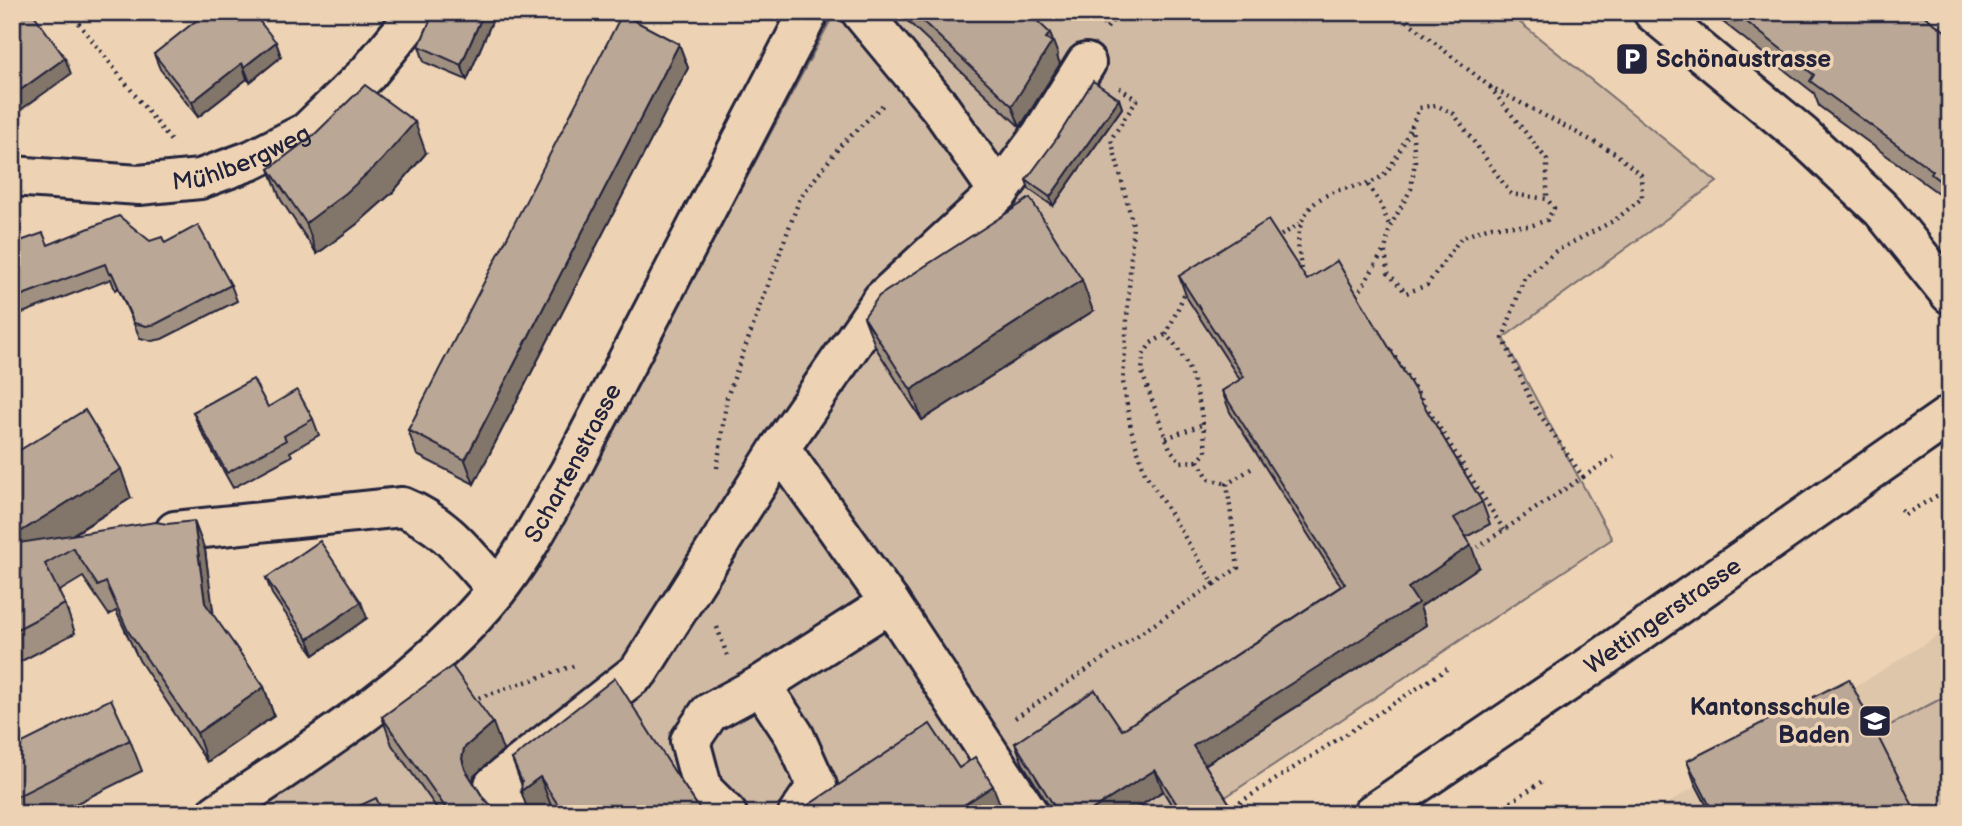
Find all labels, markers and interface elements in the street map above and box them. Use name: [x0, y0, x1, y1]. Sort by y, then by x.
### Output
parking icon: Schönaustrasse: [1613, 40, 1651, 78]
place label: Schönaustrasse: [1656, 45, 1831, 74]
street label: Mühlbergweg: [171, 119, 315, 197]
street label: Schartenstrasse: [518, 379, 628, 548]
street label: Wettingerstrasse: [1579, 551, 1747, 681]
place label: Kantonsschule Baden: [1690, 693, 1850, 750]
school or university icon: Kantonsschule Baden: [1856, 702, 1894, 740]

